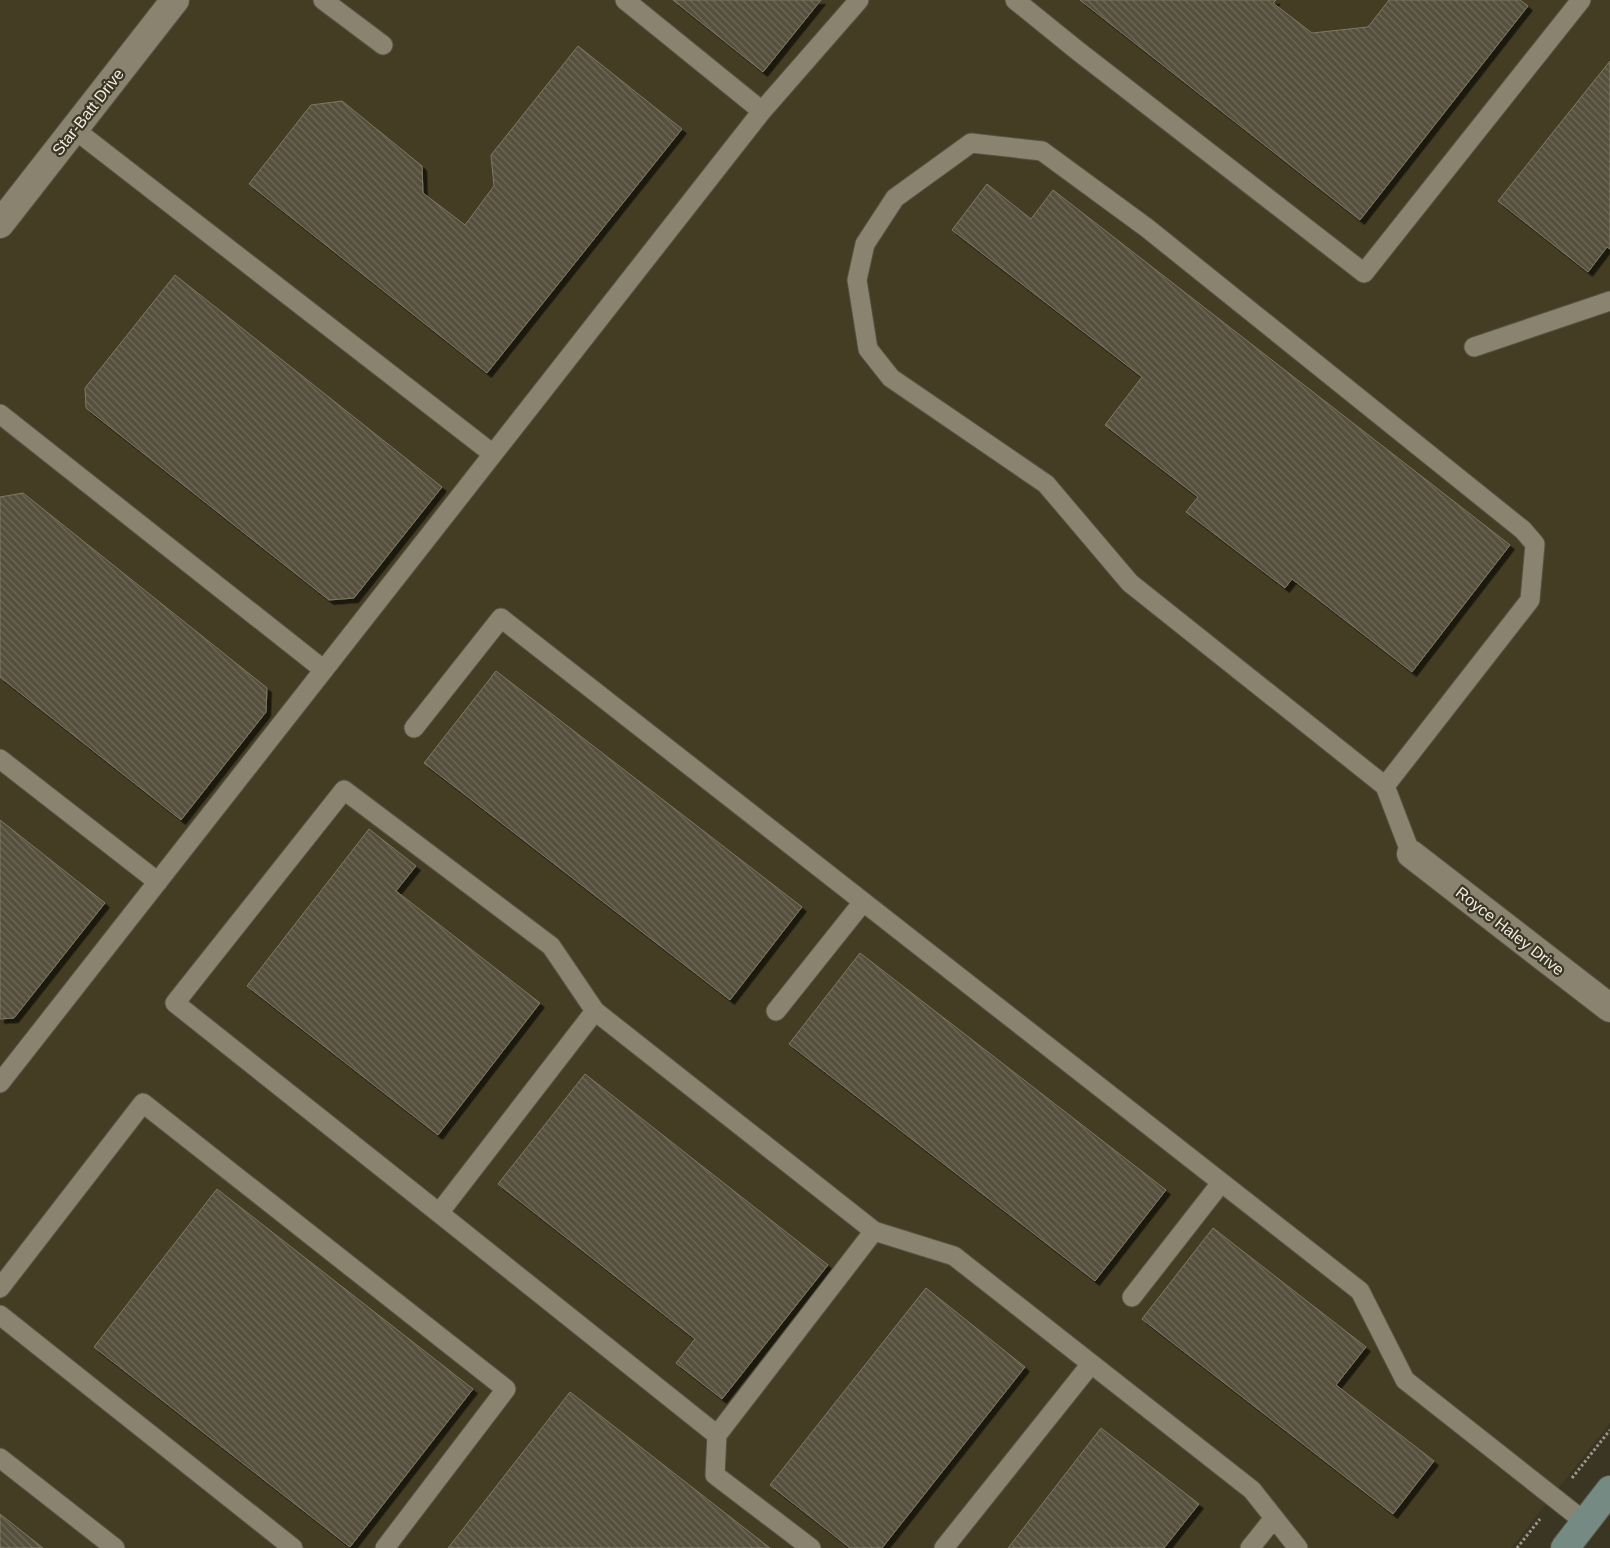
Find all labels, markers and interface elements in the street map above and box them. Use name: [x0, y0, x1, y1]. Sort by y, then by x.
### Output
street label: Star-Batt Drive: [49, 65, 127, 159]
street label: Royce Haley Drive: [1453, 884, 1568, 979]

